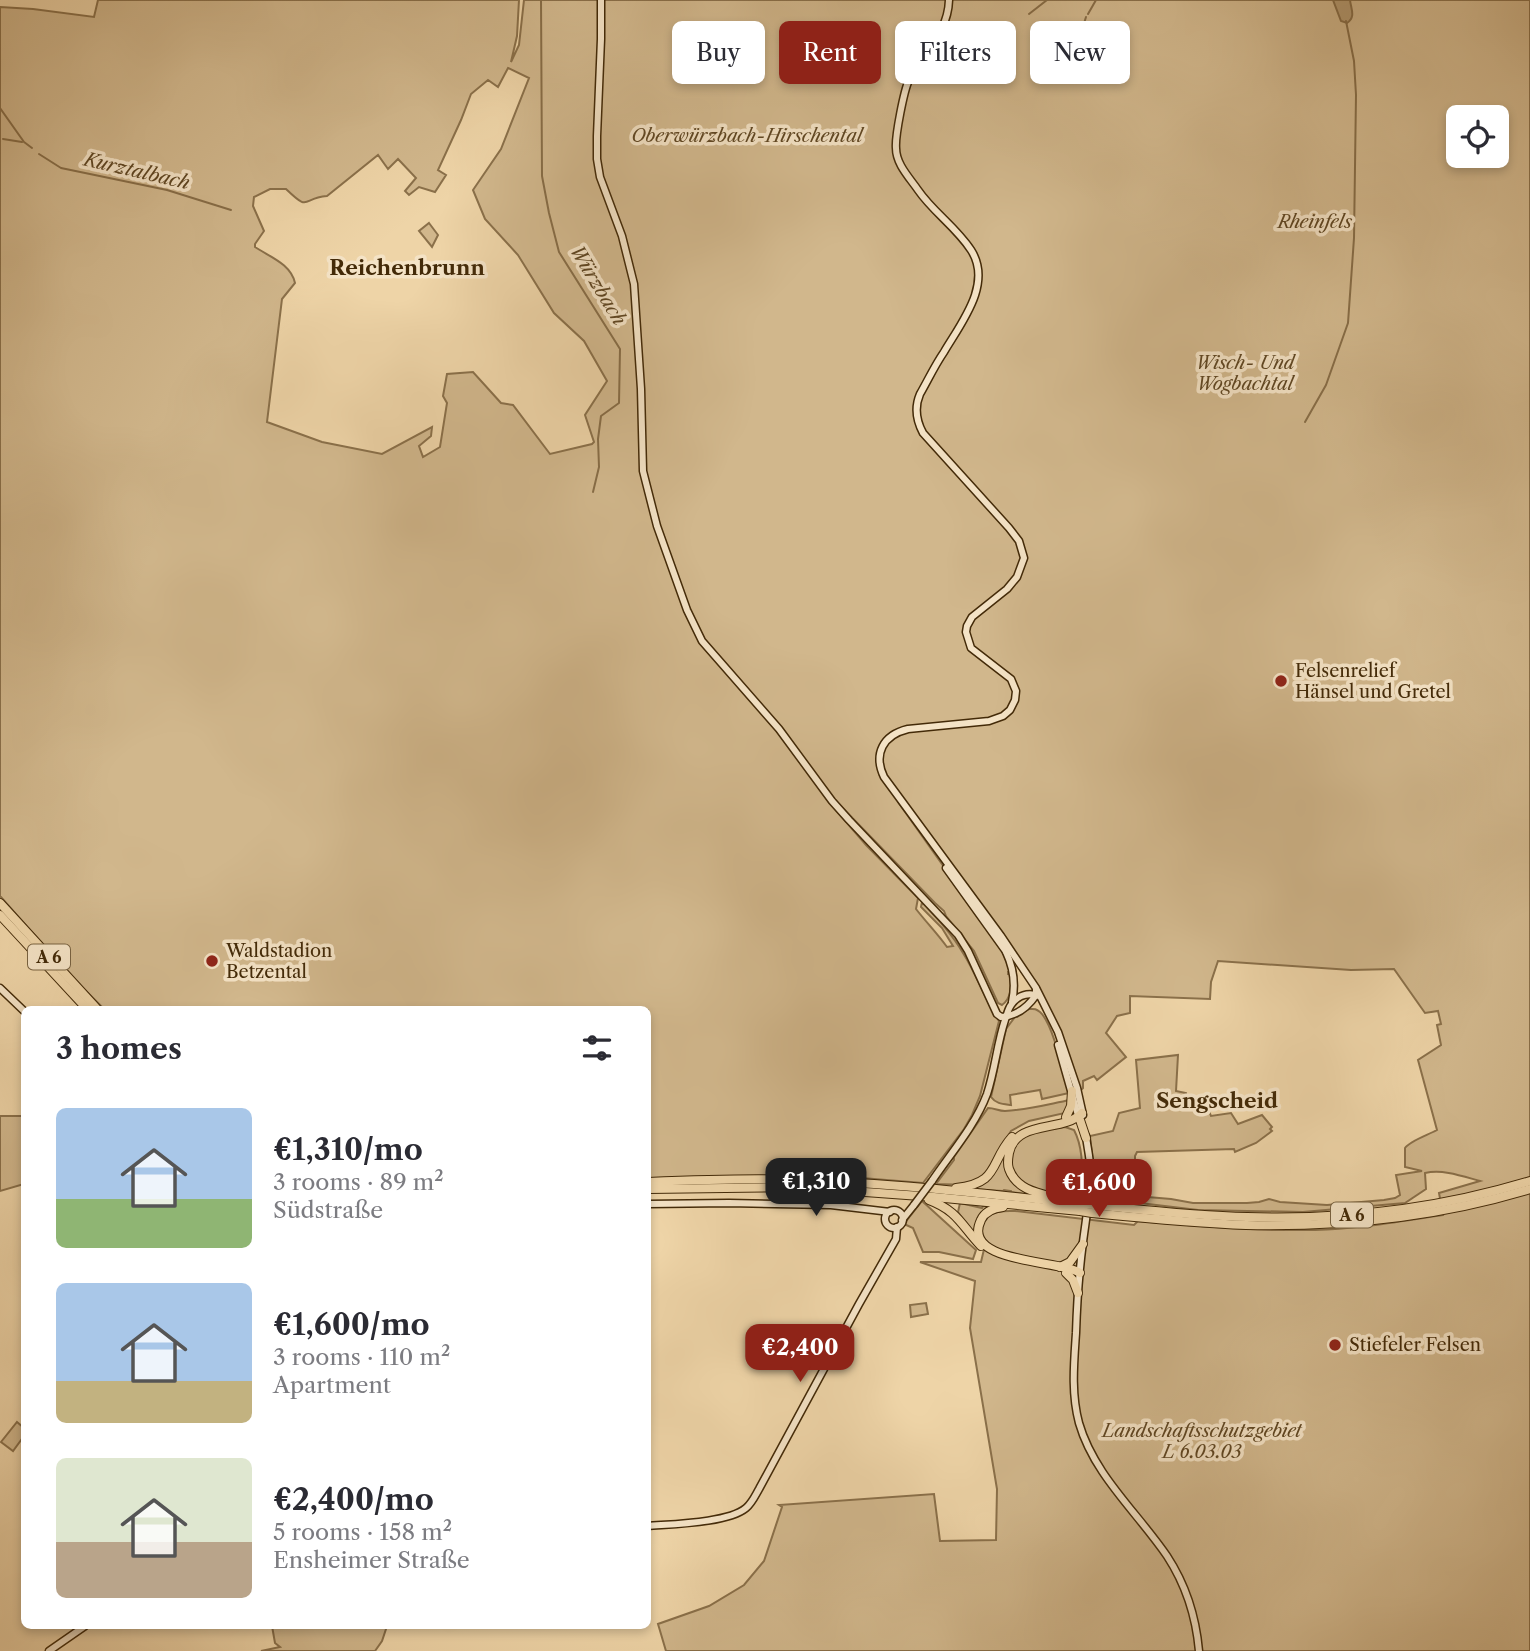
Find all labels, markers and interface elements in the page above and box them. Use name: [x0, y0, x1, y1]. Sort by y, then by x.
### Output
chip: Buy: [672, 21, 765, 84]
chip: Rent: [779, 21, 881, 84]
chip: Filters: [895, 21, 1016, 84]
chip: New: [1030, 21, 1130, 84]
map controls: [1446, 105, 1509, 168]
button: locate: [1446, 105, 1509, 168]
park label: Oberwürzbach-Hirschental: [631, 125, 865, 147]
water label: Kurztalbach: [80, 147, 192, 194]
park label: Rheinfels: [1276, 211, 1352, 233]
water label: Würzbach: [565, 241, 631, 329]
district label: Reichenbrunn: [329, 255, 485, 280]
park label: Wisch- Und Wogbachtal: [1196, 352, 1297, 395]
place label: Felsenrelief Hänsel und Gretel: [1295, 660, 1451, 703]
marker: Felsenrelief Hänsel und Gretel: [1273, 673, 1289, 689]
place label: Waldstadion Betzental: [225, 940, 332, 983]
road number: A 6: [28, 945, 70, 970]
marker: Waldstadion Betzental: [204, 953, 220, 969]
icon: filters: [578, 1029, 616, 1067]
text: 3 homes: [56, 1030, 182, 1067]
district label: Sengscheid: [1156, 1088, 1278, 1113]
text: €1,310/mo: [273, 1131, 423, 1168]
icon: home: [112, 1136, 196, 1220]
pin: €1,310: [759, 1158, 873, 1218]
pin: €1,600: [1042, 1160, 1156, 1219]
text: €1,310: [781, 1167, 851, 1195]
text: 3 rooms · 89 m²: [273, 1168, 444, 1196]
text: €1,600: [1062, 1168, 1136, 1196]
text: Südstraße: [273, 1196, 383, 1224]
road number: A 6: [1331, 1203, 1373, 1228]
text: €1,600/mo: [273, 1306, 430, 1343]
icon: home: [112, 1311, 196, 1395]
pin: €2,400: [743, 1324, 857, 1384]
text: €2,400: [761, 1333, 839, 1361]
place label: Stiefeler Felsen: [1349, 1334, 1481, 1356]
marker: Stiefeler Felsen: [1327, 1337, 1343, 1353]
text: 3 rooms · 110 m²: [273, 1343, 450, 1371]
text: Apartment: [273, 1371, 391, 1399]
park label: Landschaftsschutzgebiet L 6.03.03: [1100, 1420, 1303, 1463]
text: €2,400/mo: [273, 1481, 434, 1518]
icon: home: [112, 1486, 196, 1570]
text: 5 rooms · 158 m²: [273, 1518, 452, 1546]
text: Ensheimer Straße: [273, 1546, 470, 1574]

